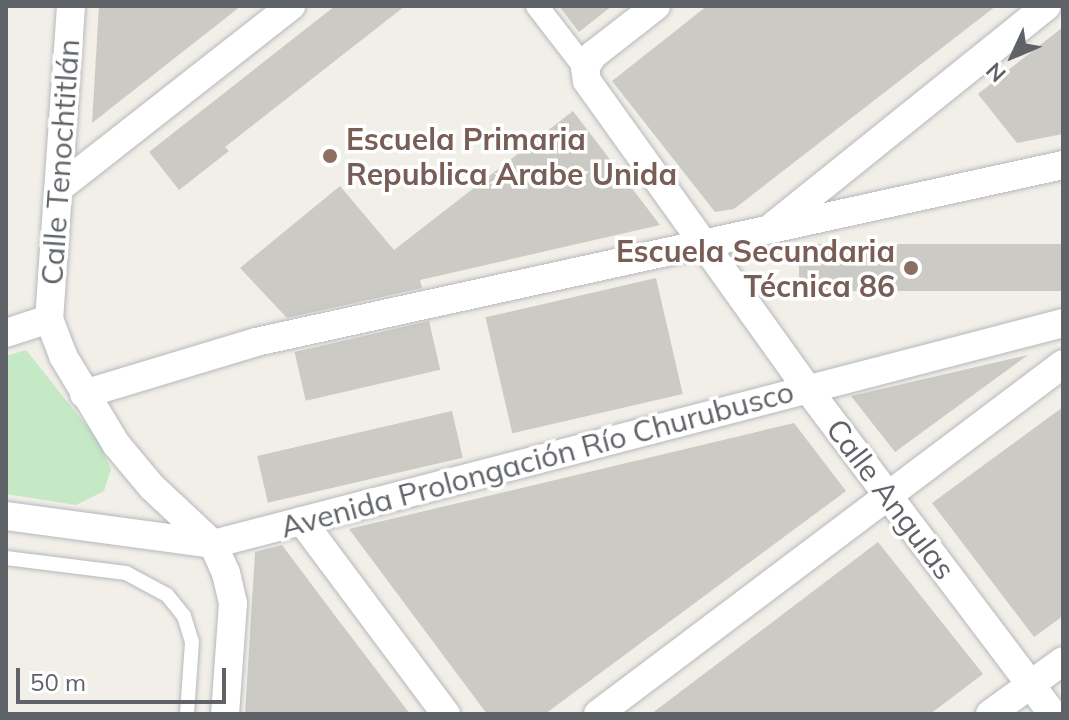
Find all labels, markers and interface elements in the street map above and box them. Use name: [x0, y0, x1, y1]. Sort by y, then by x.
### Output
north arrow: [973, 16, 1053, 96]
street label: Calle Tenochtitlán: [33, 38, 87, 286]
text: N: [980, 57, 1012, 88]
place label: Escuela Primaria Republica Arabe Unida: [346, 121, 677, 192]
marker: Escuela Primaria Republica Arabe Unida: [321, 147, 339, 165]
place label: Escuela Secundaria Técnica 86: [616, 233, 895, 304]
marker: Escuela Secundaria Técnica 86: [902, 259, 920, 277]
street label: Avenida Prolongación Río Churubusco: [277, 373, 797, 545]
street label: Calle Angulas: [819, 412, 963, 586]
scale bar: [20, 652, 230, 702]
text: 50 m: [30, 667, 86, 697]

